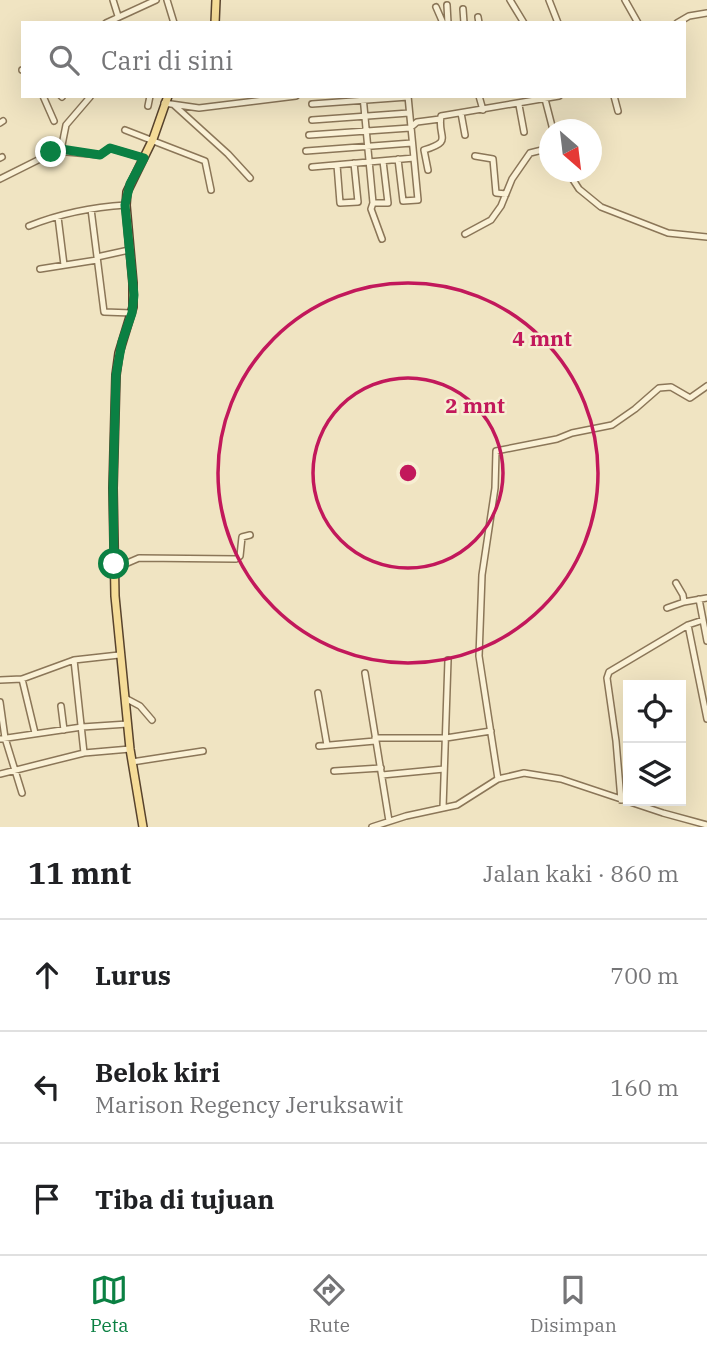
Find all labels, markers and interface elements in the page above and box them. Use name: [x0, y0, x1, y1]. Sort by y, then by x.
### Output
search box: [21, 21, 686, 98]
icon: search: [45, 41, 83, 79]
text: Cari di sini: [101, 43, 233, 77]
north arrow: [539, 119, 602, 182]
route end: [35, 136, 66, 167]
text: 4 mnt: [512, 324, 572, 352]
text: 2 mnt: [445, 391, 505, 419]
centre of rings: [396, 461, 420, 485]
route start: [98, 548, 129, 579]
map controls: [623, 680, 686, 806]
button: locate: [623, 680, 686, 743]
button: layers: [623, 743, 686, 806]
text: 11 mnt: [28, 853, 131, 892]
text: Jalan kaki · 860 m: [483, 858, 679, 888]
icon: ahead: [28, 956, 66, 994]
text: Lurus: [95, 958, 171, 992]
text: 700 m: [610, 960, 679, 990]
text: Belok kiri: [95, 1055, 220, 1089]
icon: left: [28, 1068, 66, 1106]
text: 160 m: [610, 1072, 679, 1102]
text: Marison Regency Jeruksawit: [95, 1089, 403, 1119]
icon: arrive: [28, 1180, 66, 1218]
text: Tiba di tujuan: [95, 1182, 275, 1216]
tab: Peta: [90, 1271, 129, 1337]
tab: Rute: [309, 1271, 350, 1337]
tab: Disimpan: [530, 1271, 617, 1337]

